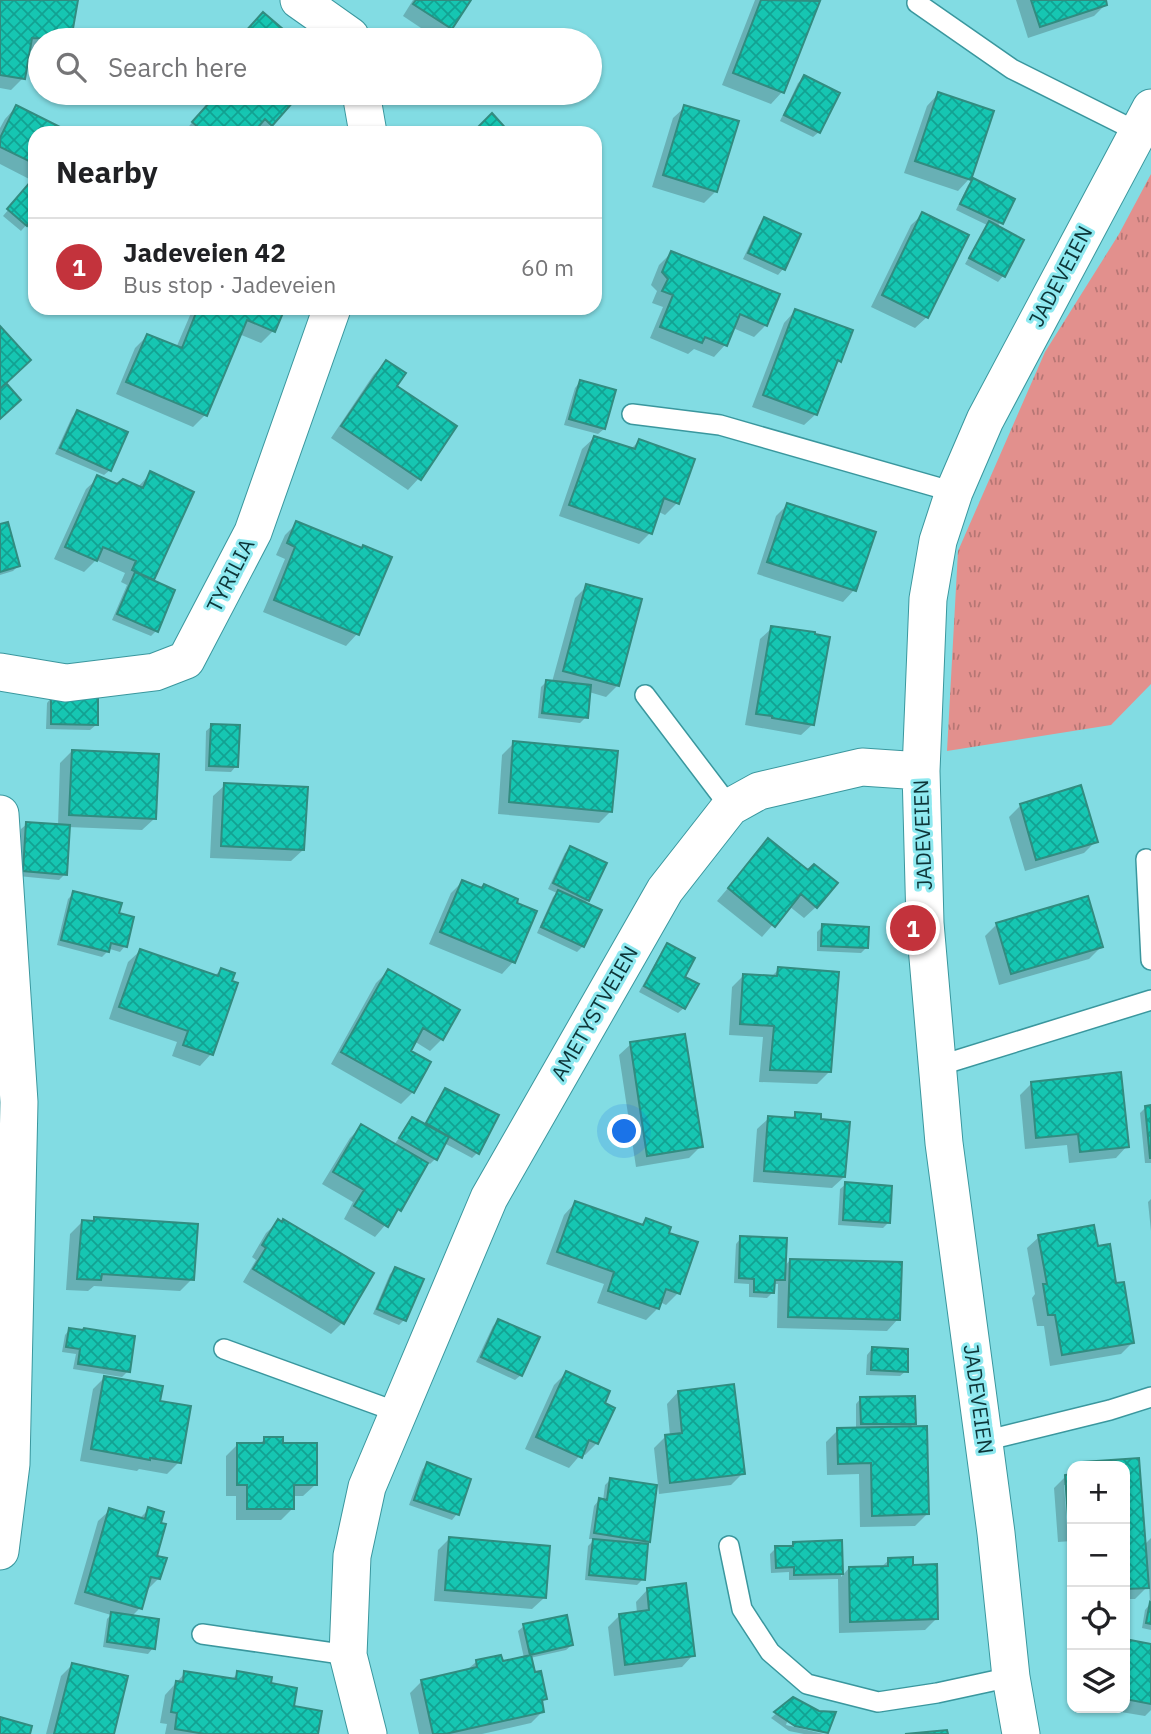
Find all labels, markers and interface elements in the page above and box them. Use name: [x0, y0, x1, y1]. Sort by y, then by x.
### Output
search box: [28, 28, 602, 105]
icon: search: [52, 48, 90, 86]
text: Search here: [108, 50, 247, 84]
text: Nearby: [56, 152, 158, 191]
street label: JADEVEIEN: [1022, 221, 1098, 331]
text: Jadeveien 42: [123, 235, 286, 269]
text: 1: [72, 252, 86, 282]
text: 60 m: [521, 252, 574, 282]
text: Bus stop · Jadeveien: [123, 269, 336, 299]
street label: TYRILIA: [200, 534, 260, 616]
street label: JADEVEIEN: [906, 779, 938, 891]
pin: 1: [890, 902, 936, 954]
street label: AMETYSTVEIEN: [544, 940, 644, 1086]
your location: [607, 1114, 641, 1148]
street label: JADEVEIEN: [957, 1342, 1001, 1456]
map controls: [1067, 1461, 1130, 1713]
button: +: [1067, 1461, 1130, 1524]
button: −: [1067, 1524, 1130, 1587]
button: locate: [1067, 1587, 1130, 1650]
button: layers: [1067, 1650, 1130, 1713]

